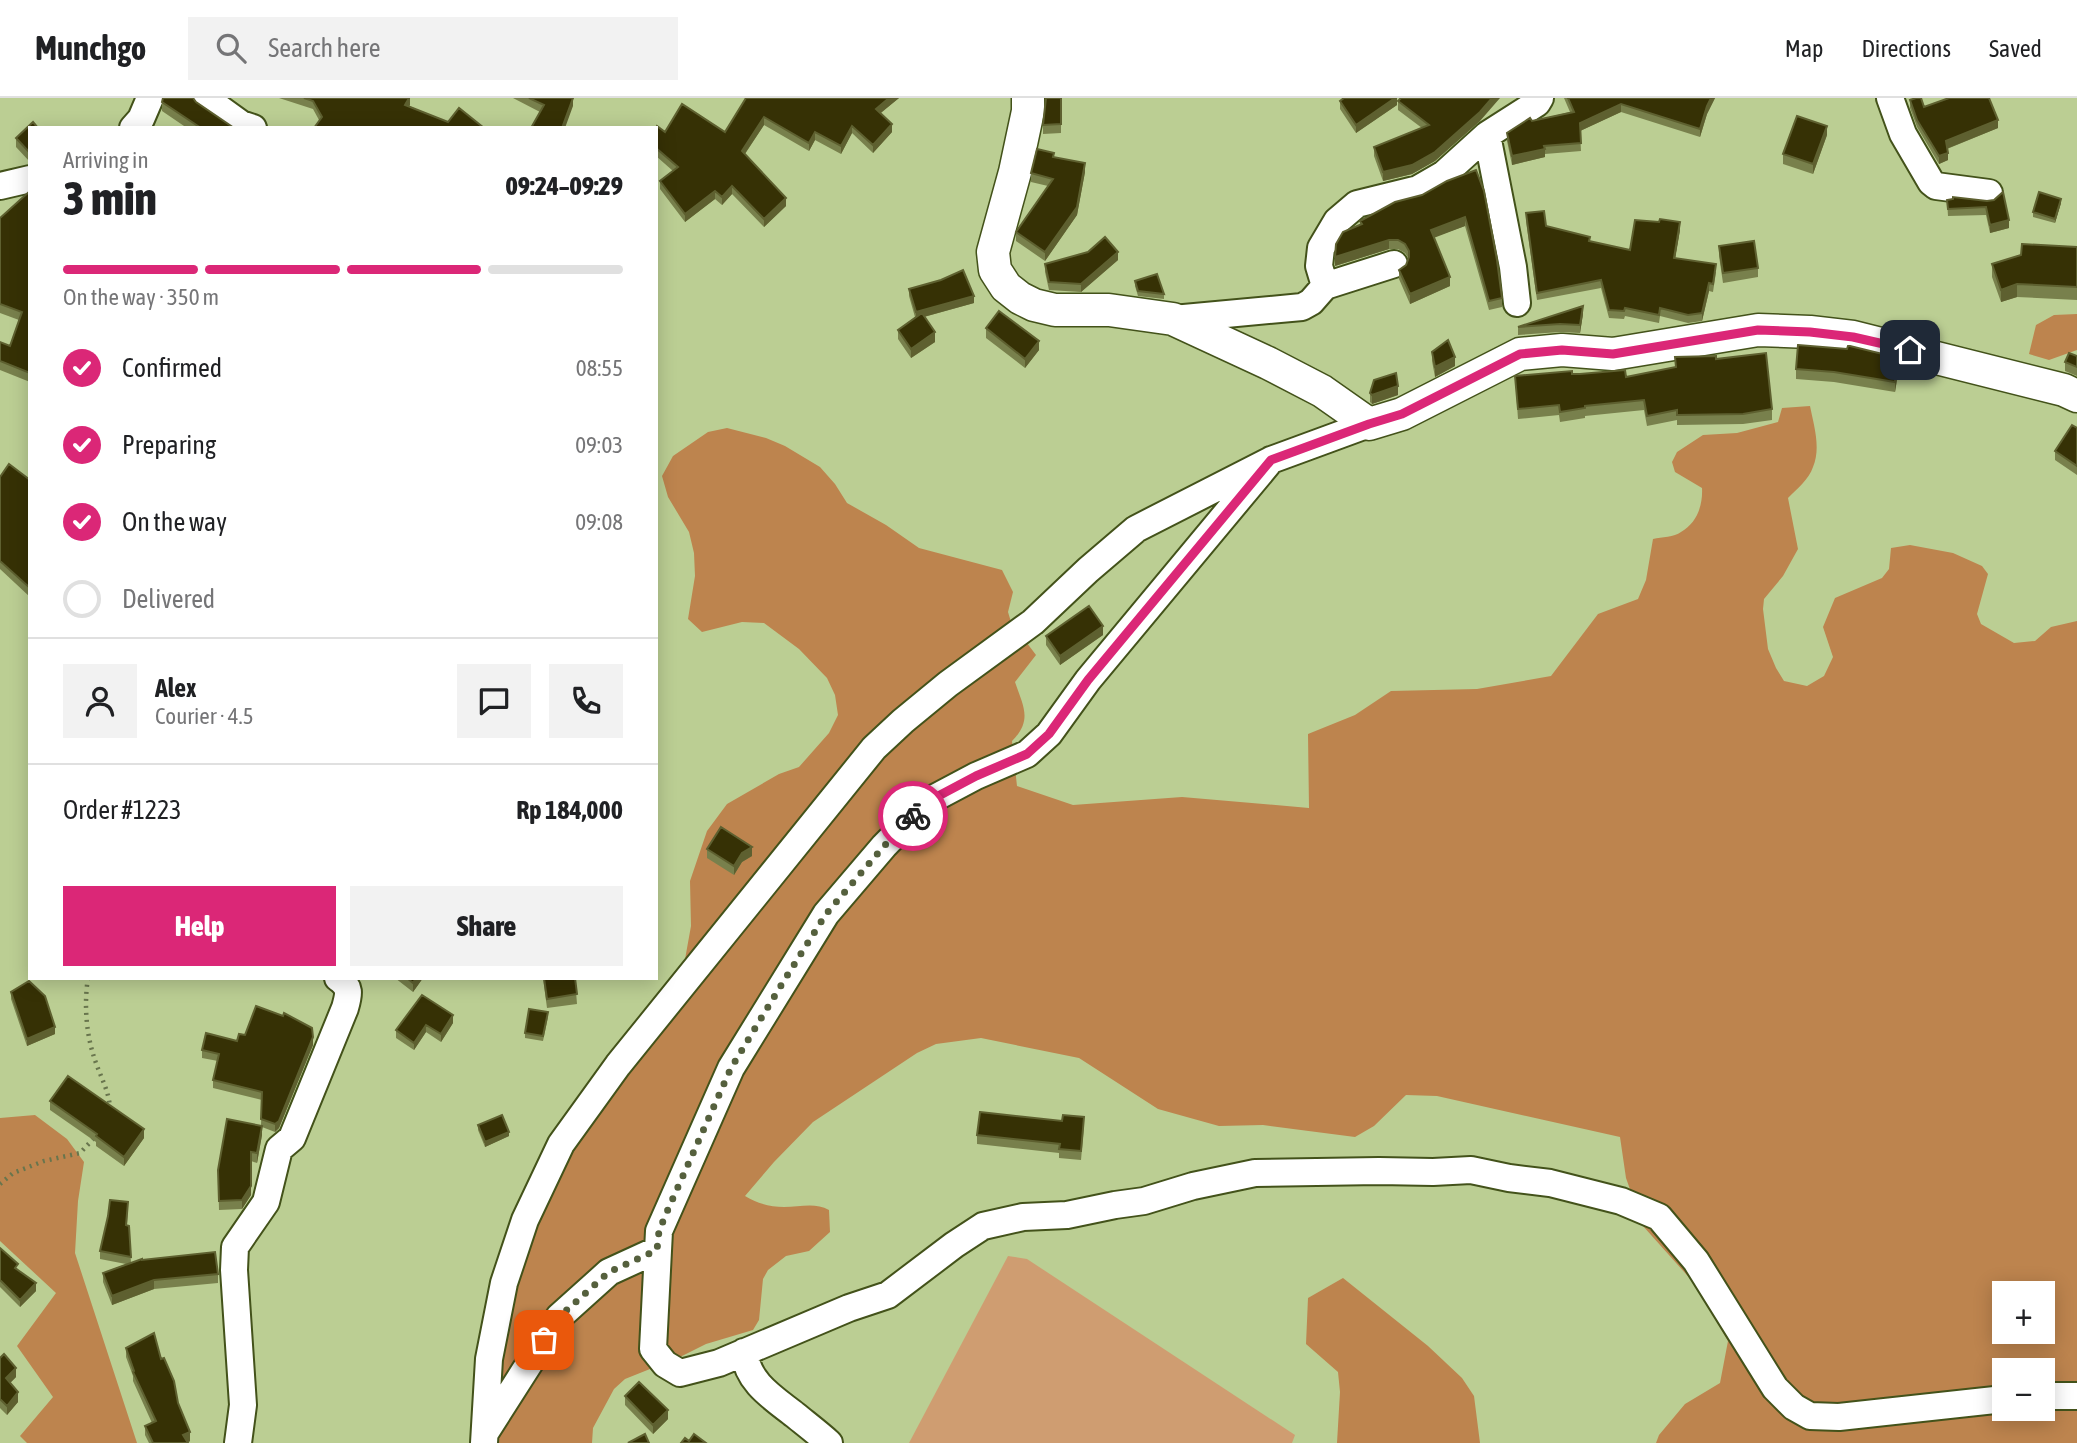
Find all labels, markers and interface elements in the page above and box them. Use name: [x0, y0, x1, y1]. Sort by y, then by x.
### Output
search box: [188, 17, 678, 80]
text: Munchgo: [35, 29, 146, 67]
icon: search: [212, 29, 250, 67]
text: Search here: [268, 33, 380, 63]
text: Map: [1785, 35, 1823, 62]
text: Directions: [1861, 35, 1951, 62]
text: Saved: [1989, 35, 2042, 62]
text: Arriving in: [63, 147, 149, 173]
text: 09:24–09:29: [506, 171, 623, 201]
text: 3 min: [63, 172, 157, 225]
text: On the way · 350 m: [63, 284, 219, 310]
pin: [1880, 320, 1940, 380]
icon: home: [1891, 331, 1929, 369]
icon: check: [63, 349, 101, 387]
text: Confirmed: [122, 353, 222, 383]
text: 08:55: [576, 355, 623, 381]
icon: check: [63, 426, 101, 464]
text: Preparing: [122, 430, 216, 460]
text: 09:03: [575, 432, 623, 458]
icon: check: [63, 503, 101, 541]
text: On the way: [122, 507, 227, 537]
text: 09:08: [575, 509, 623, 535]
text: Delivered: [122, 584, 215, 614]
button: person: [63, 664, 137, 738]
button: chat: [457, 664, 531, 738]
button: phone: [549, 664, 623, 738]
text: Alex: [155, 673, 196, 703]
text: Courier · 4.5: [155, 703, 254, 729]
courier: [878, 781, 948, 851]
text: Order #1223: [63, 795, 182, 825]
text: Rp 184,000: [516, 795, 623, 825]
icon: bike: [894, 797, 932, 835]
button: Help: [63, 886, 336, 966]
button: Share: [350, 886, 623, 966]
map controls: [1992, 1281, 2055, 1421]
button: +: [1992, 1281, 2055, 1344]
pin: [514, 1310, 574, 1370]
icon: bag: [525, 1321, 563, 1359]
button: −: [1992, 1358, 2055, 1421]

